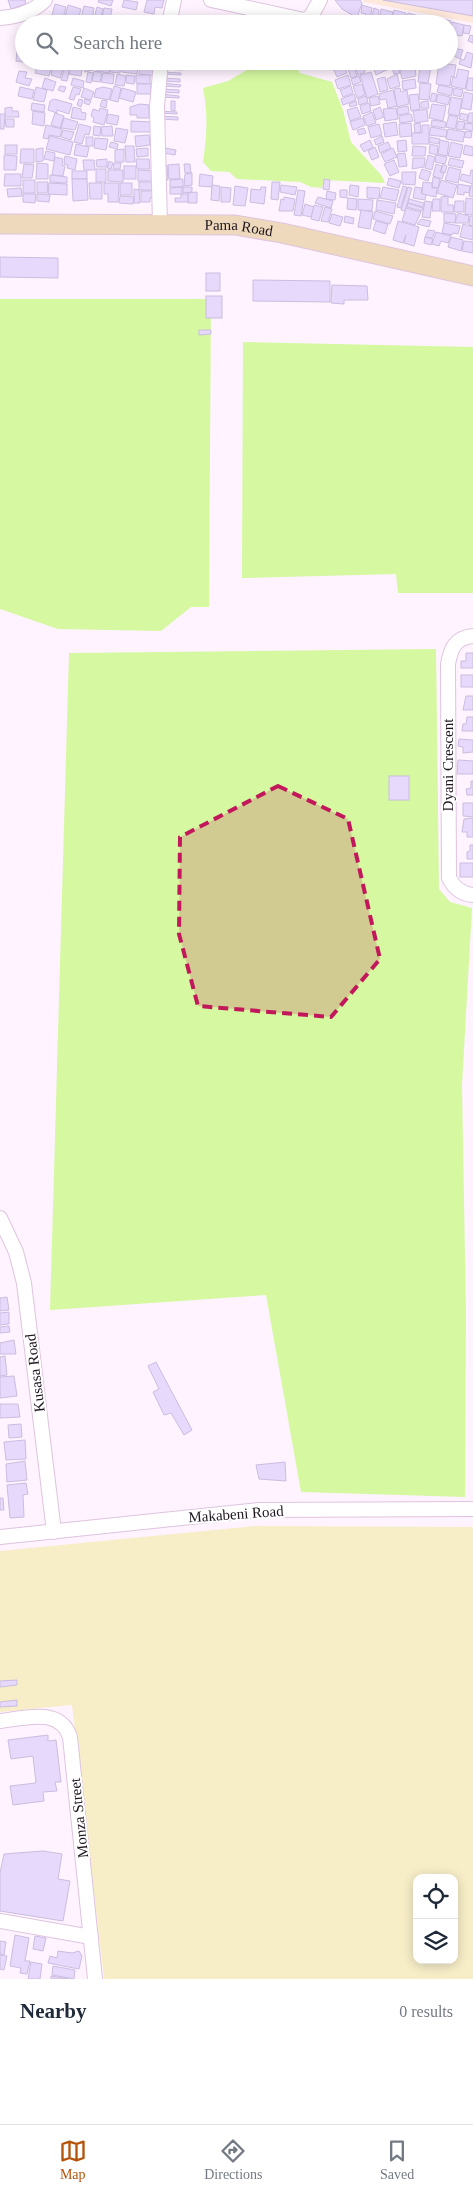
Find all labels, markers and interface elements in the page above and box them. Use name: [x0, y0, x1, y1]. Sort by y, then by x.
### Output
search box: [15, 15, 458, 70]
icon: search: [33, 29, 61, 57]
text: Search here: [73, 32, 162, 53]
street label: Pama Road: [205, 217, 275, 239]
street label: Dyani Crescent: [440, 718, 456, 811]
street label: Kusasa Road: [22, 1332, 48, 1413]
street label: Makabeni Road: [188, 1503, 285, 1525]
street label: Monza Street: [67, 1776, 91, 1859]
map controls: [413, 1874, 458, 1964]
button: locate: [413, 1874, 458, 1919]
button: layers: [413, 1919, 458, 1964]
text: Nearby: [20, 1999, 87, 2023]
text: 0 results: [399, 2003, 453, 2020]
tab: Map: [59, 2137, 87, 2183]
tab: Directions: [204, 2137, 263, 2183]
tab: Saved: [380, 2137, 414, 2183]

